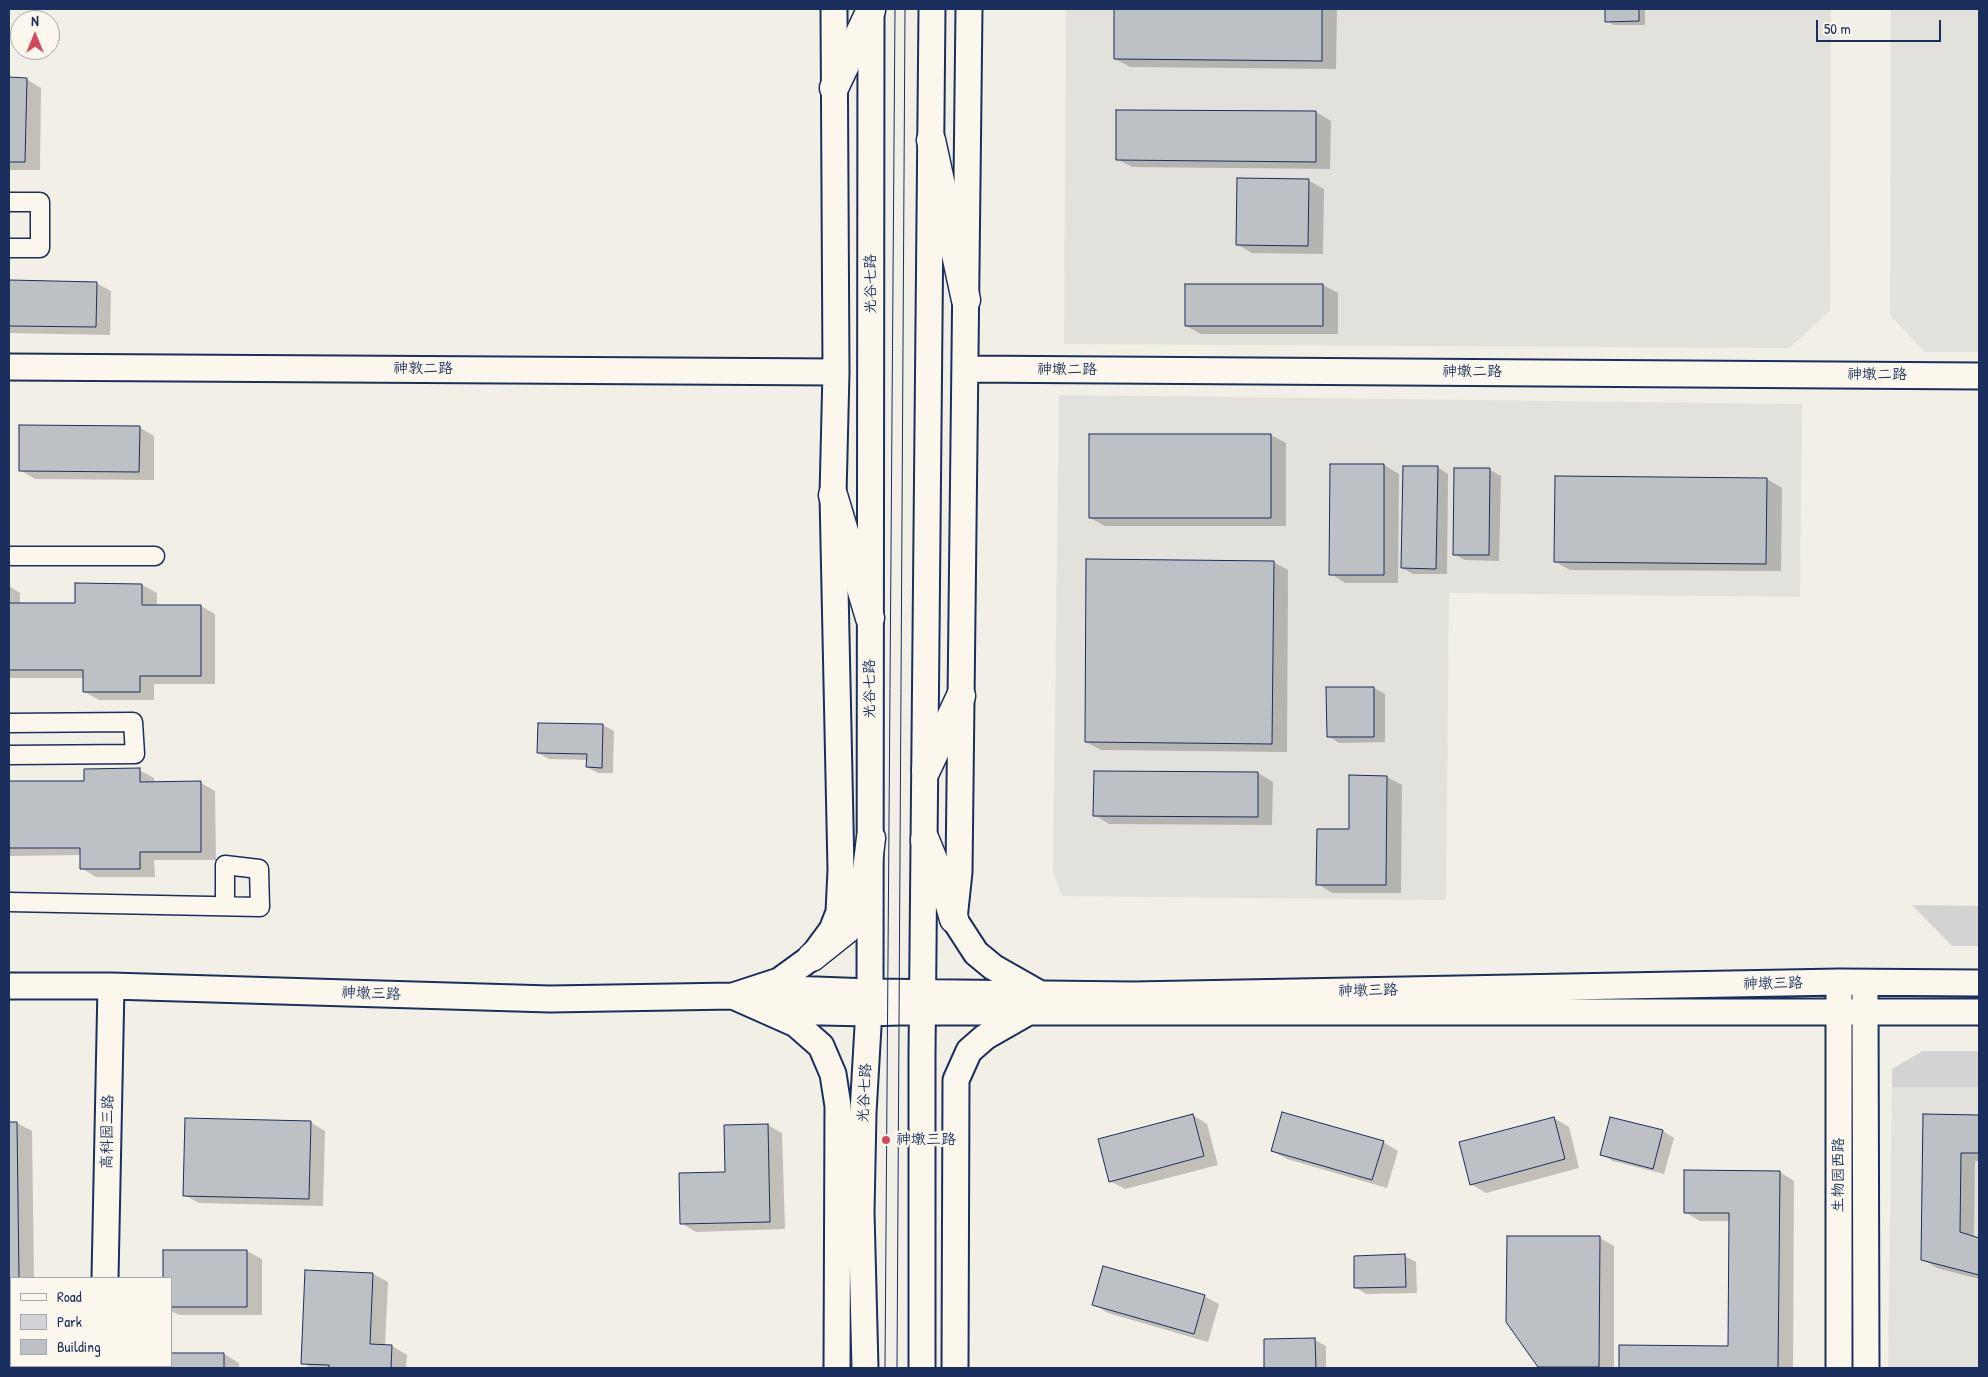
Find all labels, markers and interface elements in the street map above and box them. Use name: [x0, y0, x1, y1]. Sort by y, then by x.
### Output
north arrow: [10, 10, 60, 60]
scale bar: [1818, 10, 1943, 42]
text: N: [31, 11, 39, 30]
text: 50 m: [1824, 18, 1851, 39]
street label: 光谷七路: [862, 254, 880, 314]
street label: 神敦二路: [393, 360, 453, 378]
street label: 神墩二路: [1037, 361, 1097, 379]
street label: 神墩二路: [1442, 363, 1502, 381]
street label: 神墩二路: [1847, 366, 1907, 384]
street label: 光谷七路: [861, 659, 879, 719]
street label: 神墩三路: [1743, 974, 1803, 994]
street label: 神墩三路: [1338, 981, 1398, 1001]
street label: 神墩三路: [341, 984, 401, 1004]
street label: 光谷七路: [854, 1063, 876, 1123]
street label: 高科园三路: [98, 1094, 118, 1170]
place label: 神墩三路: [896, 1131, 956, 1149]
marker: 神墩三路: [880, 1134, 892, 1146]
street label: 生物园西路: [1830, 1138, 1848, 1212]
legend: [10, 1277, 172, 1367]
text: Road: [57, 1286, 82, 1307]
text: Park: [57, 1311, 82, 1332]
text: Building: [57, 1336, 101, 1357]

